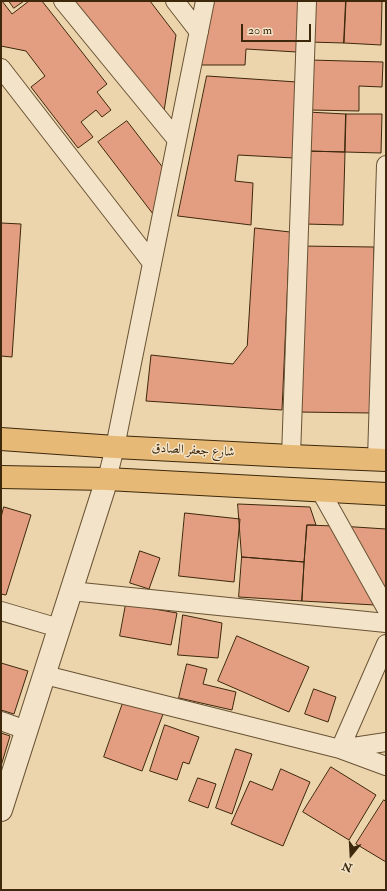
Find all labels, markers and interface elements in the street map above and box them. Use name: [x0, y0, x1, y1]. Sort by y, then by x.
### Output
scale bar: [243, 16, 313, 42]
text: 20 m: [248, 23, 272, 38]
street label: شارع جعفر الصادق: [151, 441, 235, 461]
north arrow: [331, 835, 371, 875]
text: N: [340, 859, 354, 875]

